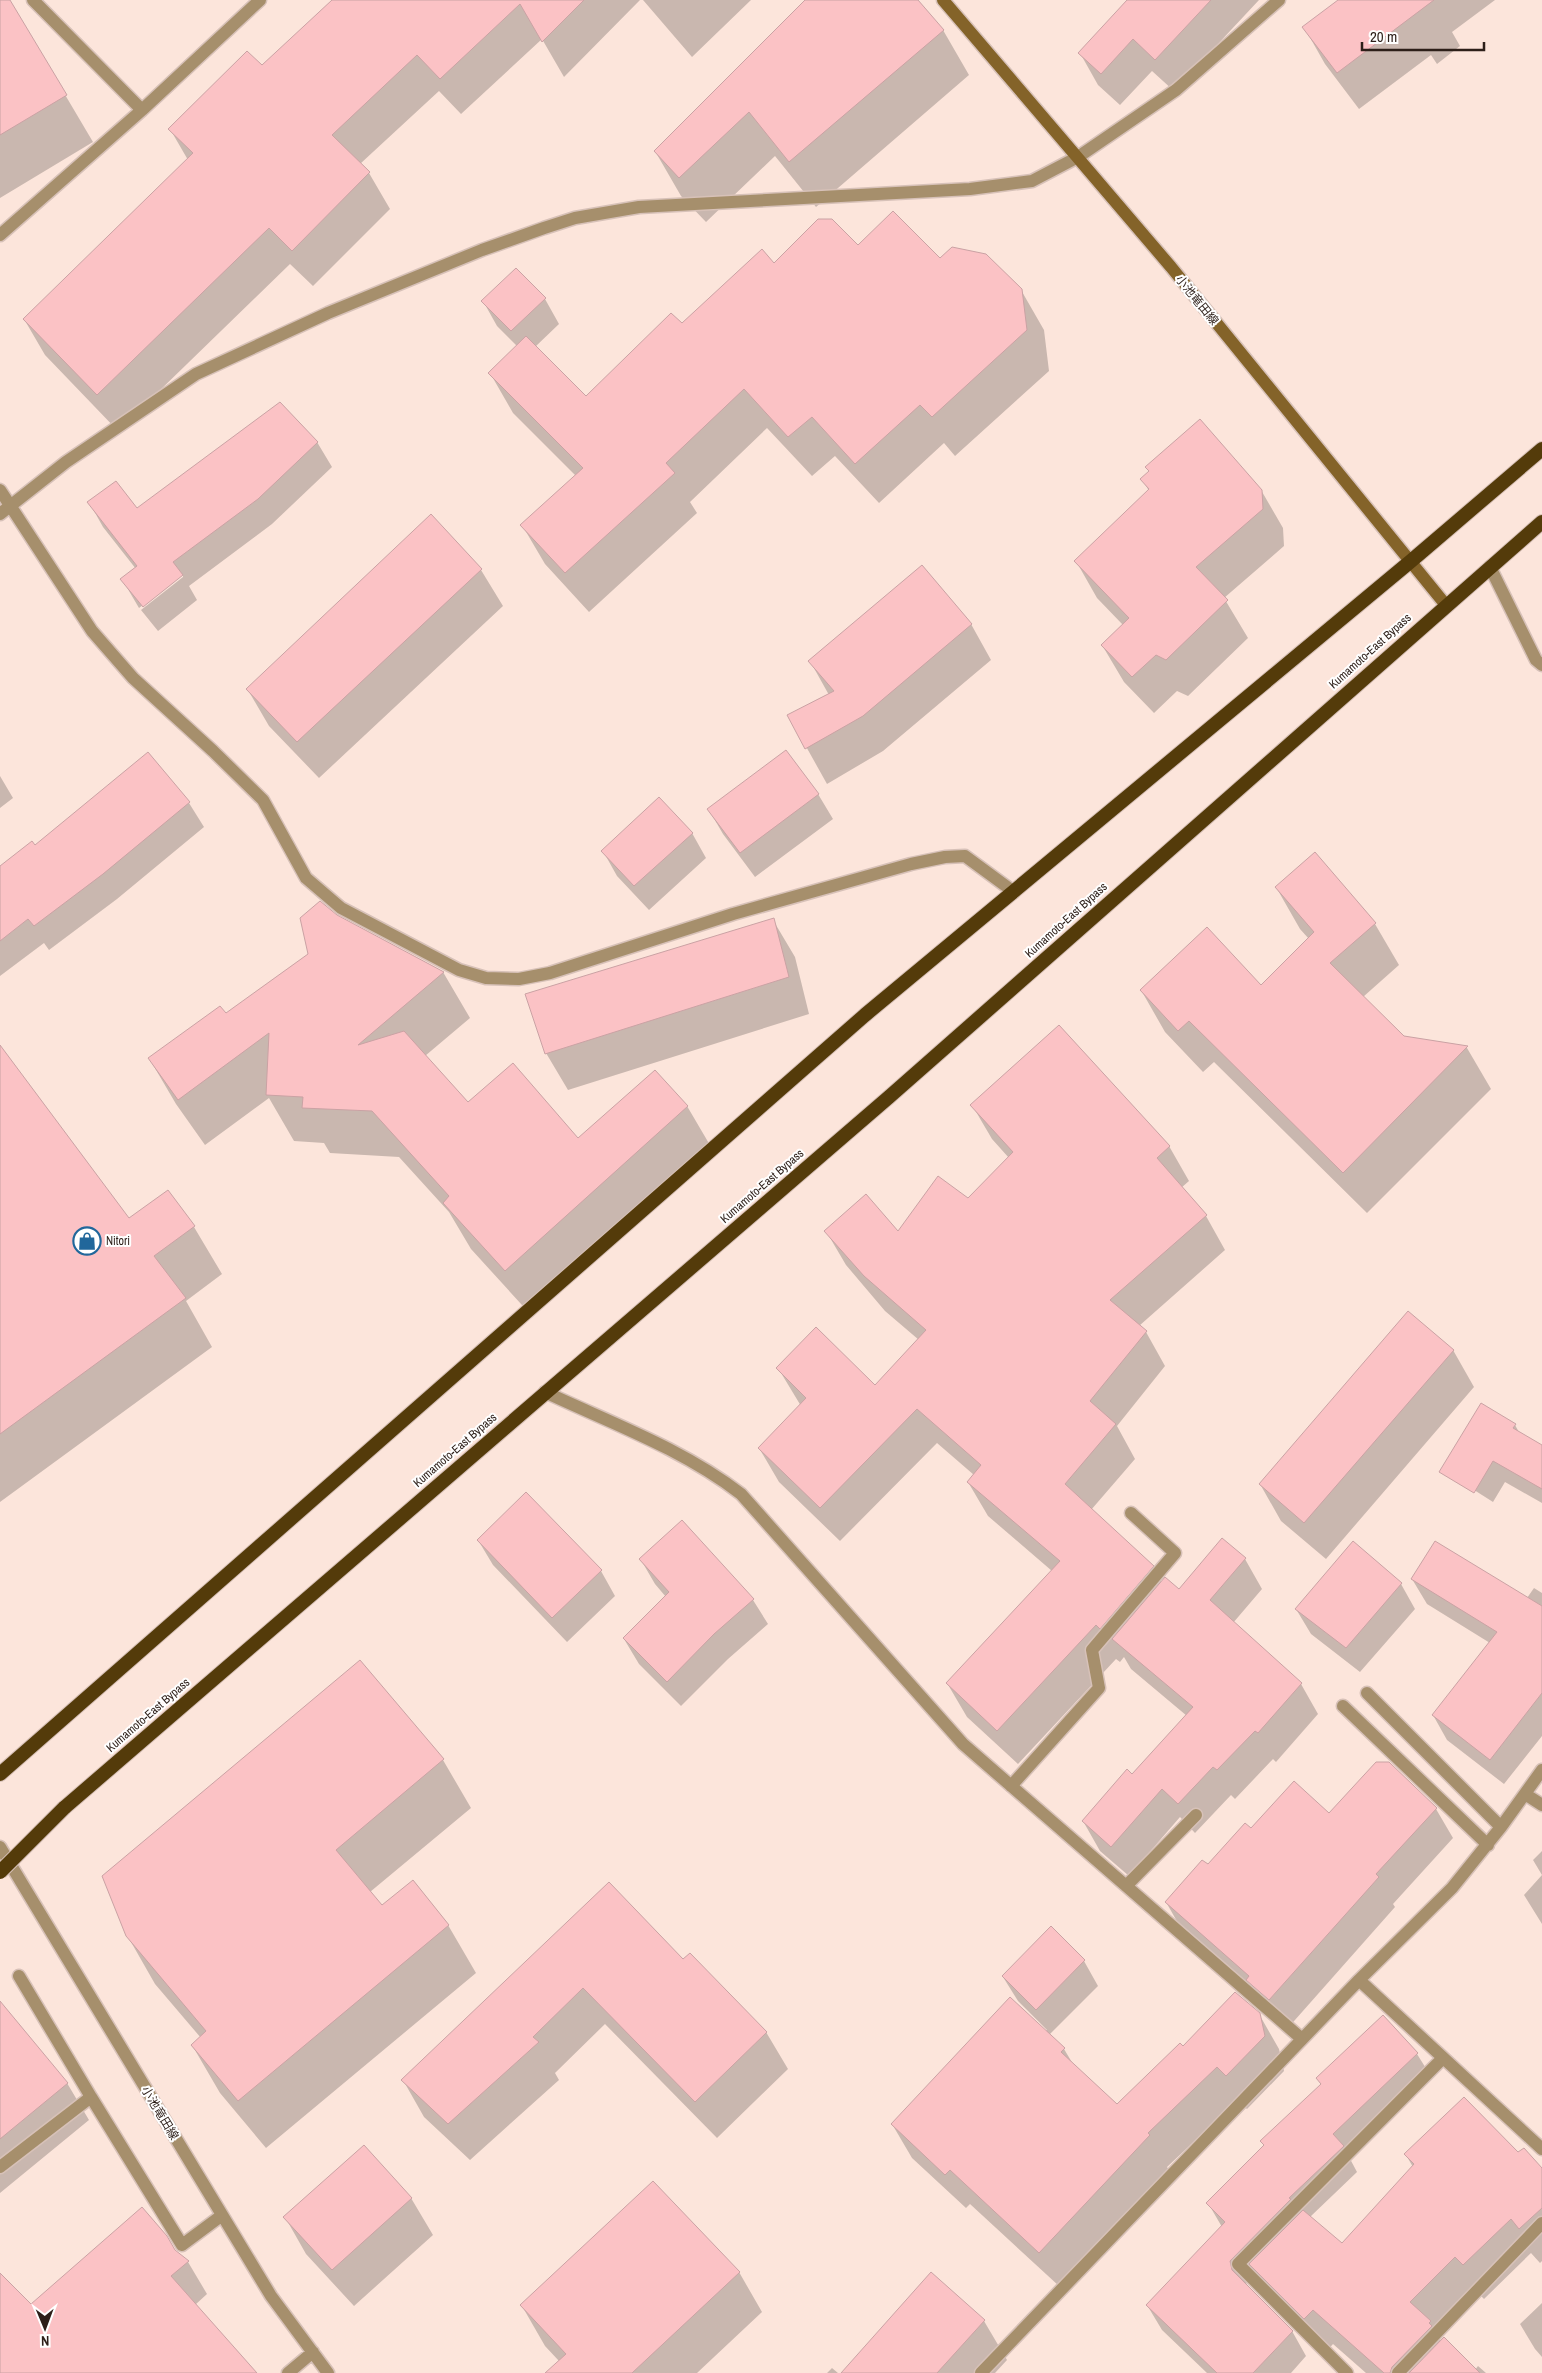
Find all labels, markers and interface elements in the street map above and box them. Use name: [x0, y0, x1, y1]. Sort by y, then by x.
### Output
scale bar: [1362, 20, 1484, 52]
text: 20 m: [1370, 26, 1397, 47]
street label: 小池竜田線: [1172, 272, 1222, 328]
street label: Kumamoto-East Bypass: [1325, 610, 1415, 692]
street label: Kumamoto-East Bypass: [1021, 879, 1111, 961]
street label: Kumamoto-East Bypass: [717, 1145, 807, 1227]
shop icon: Nitori: [72, 1226, 102, 1256]
place label: Nitori: [106, 1233, 130, 1249]
street label: Kumamoto-East Bypass: [410, 1409, 500, 1491]
street label: Kumamoto-East Bypass: [103, 1674, 193, 1756]
street label: 小池竜田線: [138, 2083, 182, 2143]
north arrow: [20, 2303, 70, 2353]
text: N: [41, 2332, 50, 2350]

